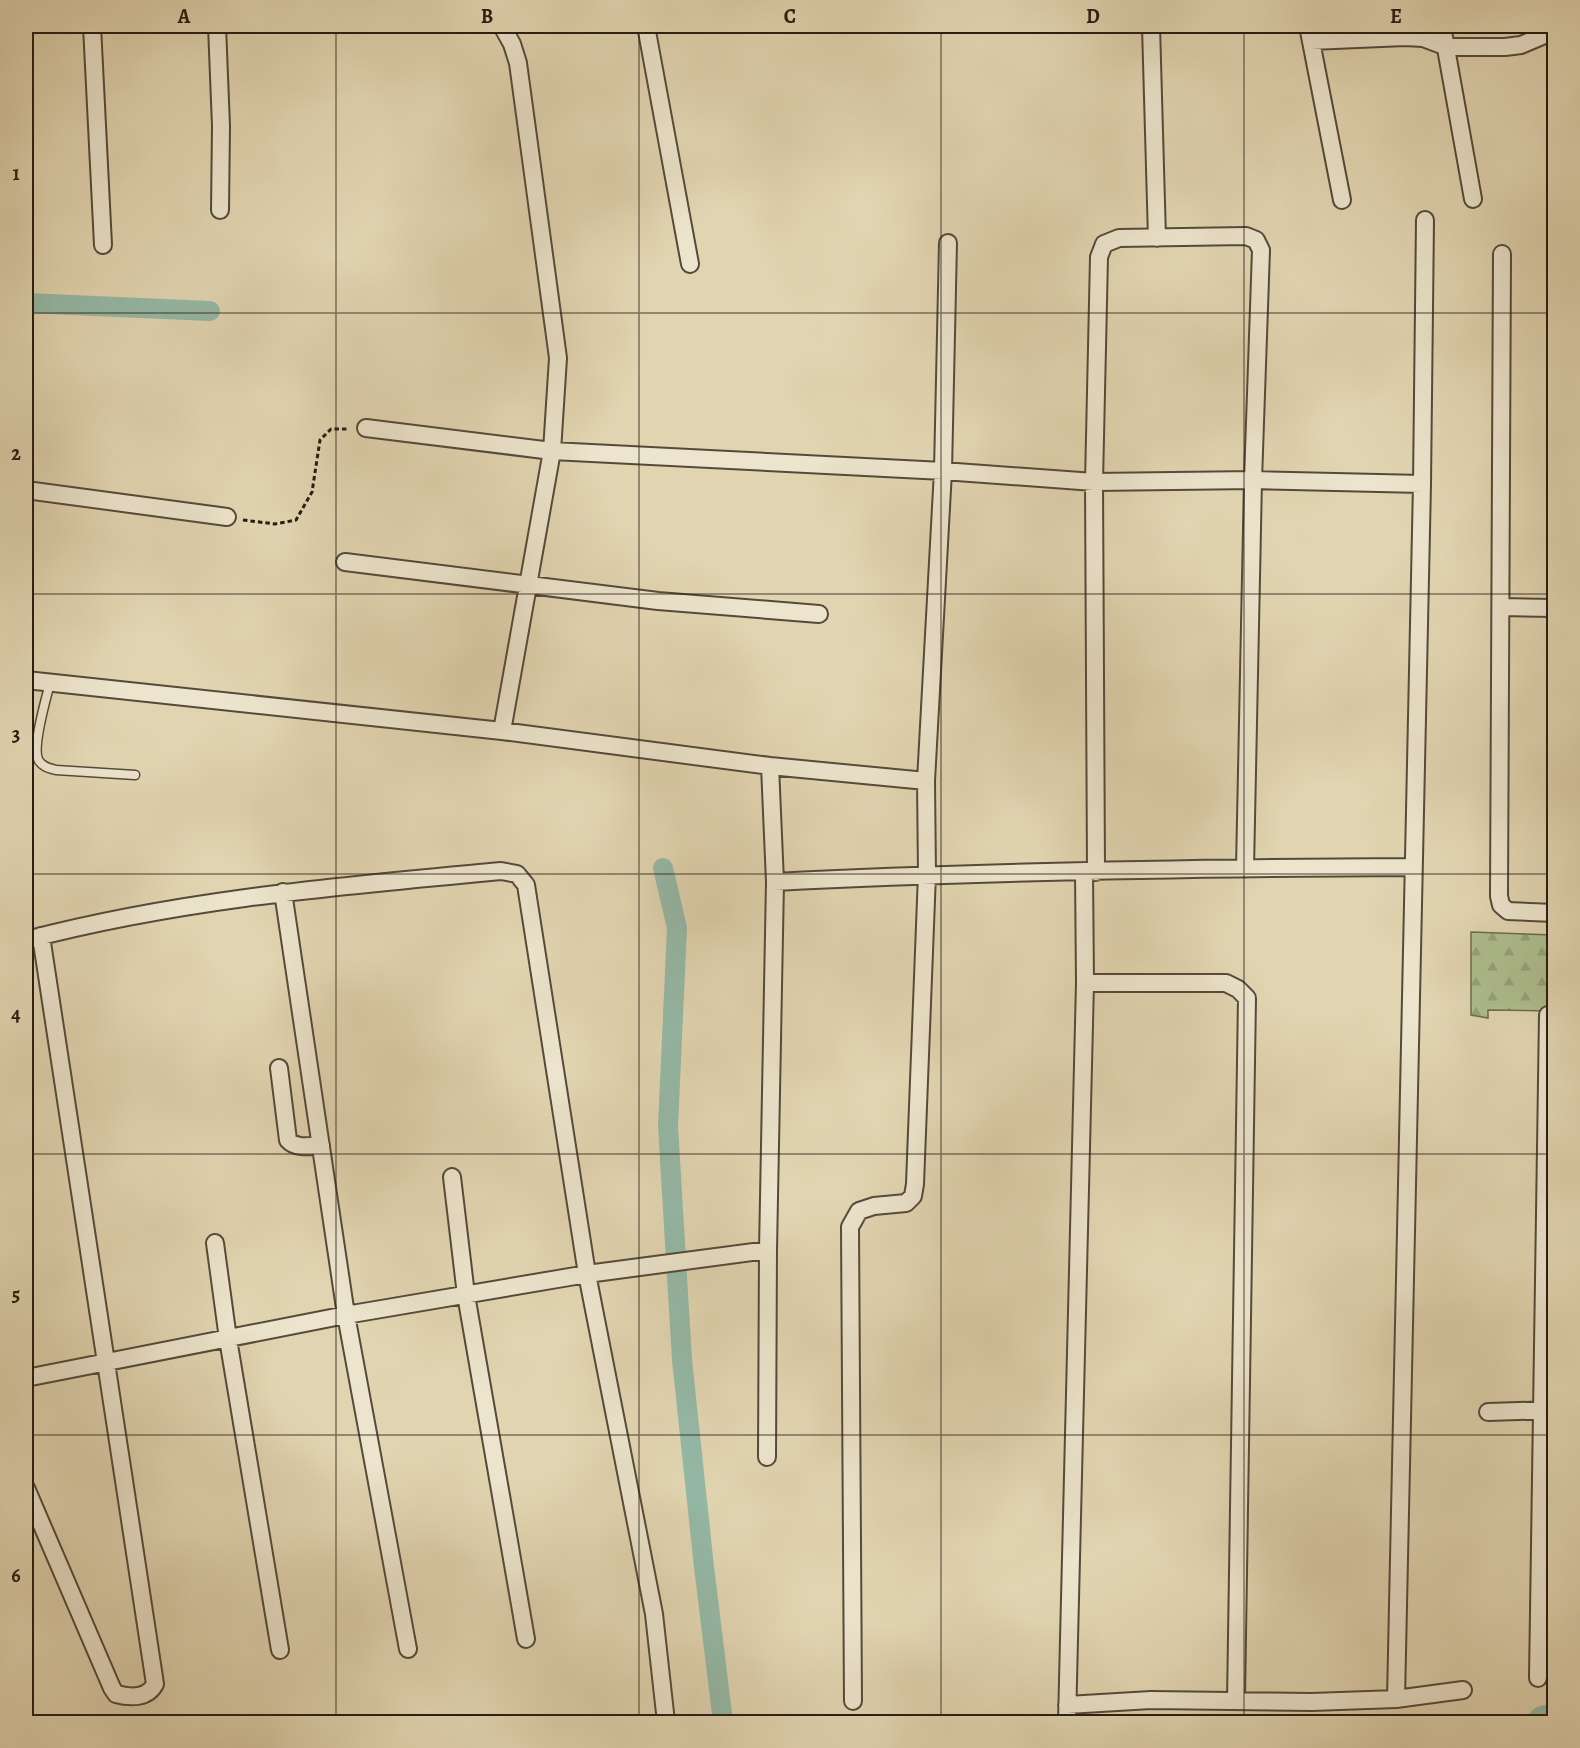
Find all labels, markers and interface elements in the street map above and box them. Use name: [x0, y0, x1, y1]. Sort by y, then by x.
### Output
text: A: [177, 3, 191, 30]
text: B: [481, 3, 493, 30]
text: C: [784, 3, 796, 30]
text: D: [1086, 3, 1100, 30]
text: E: [1390, 3, 1402, 30]
text: 1: [12, 160, 20, 187]
text: 2: [11, 440, 21, 467]
text: 3: [12, 721, 20, 748]
text: 4: [11, 1001, 21, 1028]
text: 5: [12, 1281, 20, 1308]
text: 6: [11, 1562, 21, 1589]

